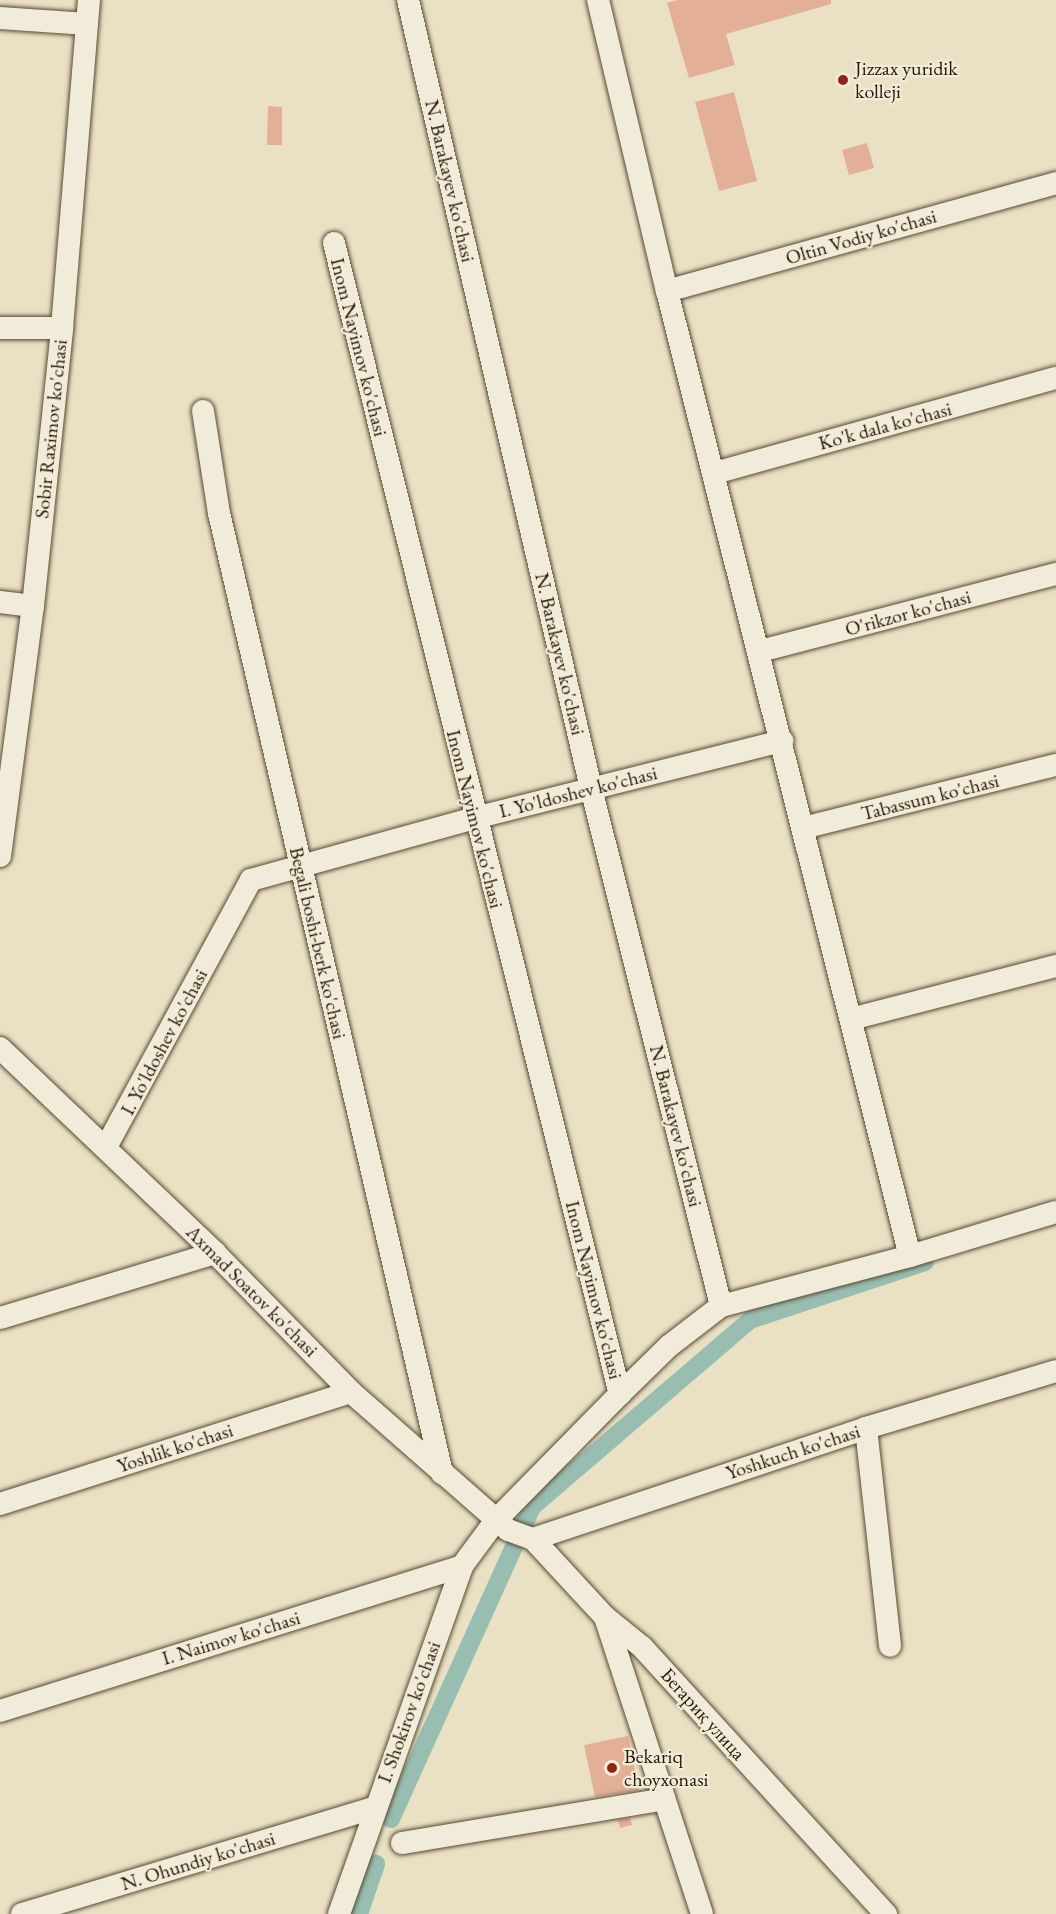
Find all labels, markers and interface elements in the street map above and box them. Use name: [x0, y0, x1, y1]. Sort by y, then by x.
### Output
place label: Jizzax yuridik kolleji: [855, 56, 958, 103]
marker: Jizzax yuridik kolleji: [836, 73, 850, 87]
street label: N. Barakayev ko'chasi: [420, 97, 480, 265]
street label: Oltin Vodiy ko'chasi: [783, 204, 939, 270]
street label: Inom Nayimov ko'chasi: [325, 255, 393, 439]
street label: Sobir Raximov ko'chasi: [30, 338, 72, 520]
street label: Ko'k dala ko'chasi: [816, 397, 954, 455]
street label: N. Barakayev ko'chasi: [530, 570, 590, 738]
street label: O'rikzor ko'chasi: [842, 585, 974, 641]
street label: Inom Nayimov ko'chasi: [441, 727, 509, 911]
street label: I. Yo'ldoshev ko'chasi: [496, 761, 660, 823]
street label: Tabassum ko'chasi: [859, 768, 1001, 826]
street label: Begali boshi-berk ko'chasi: [284, 845, 352, 1041]
street label: I. Yo'ldoshev ko'chasi: [115, 965, 213, 1119]
street label: N. Barakayev ko'chasi: [644, 1043, 708, 1209]
street label: Inom Nayimov ko'chasi: [560, 1198, 628, 1382]
street label: Axmad Soatov ko'chasi: [181, 1220, 323, 1362]
street label: Yoshlik ko'chasi: [114, 1418, 236, 1478]
street label: Yoshkuch ko'chasi: [723, 1419, 863, 1485]
street label: I. Naimov ko'chasi: [159, 1606, 303, 1670]
street label: I. Shokirov ko'chasi: [372, 1638, 446, 1786]
street label: Бегариқ улица: [655, 1663, 751, 1765]
place label: Bekariq choyxonasi: [624, 1744, 708, 1791]
marker: Bekariq choyxonasi: [605, 1761, 619, 1775]
street label: N. Ohundiy ko'chasi: [118, 1826, 278, 1896]

